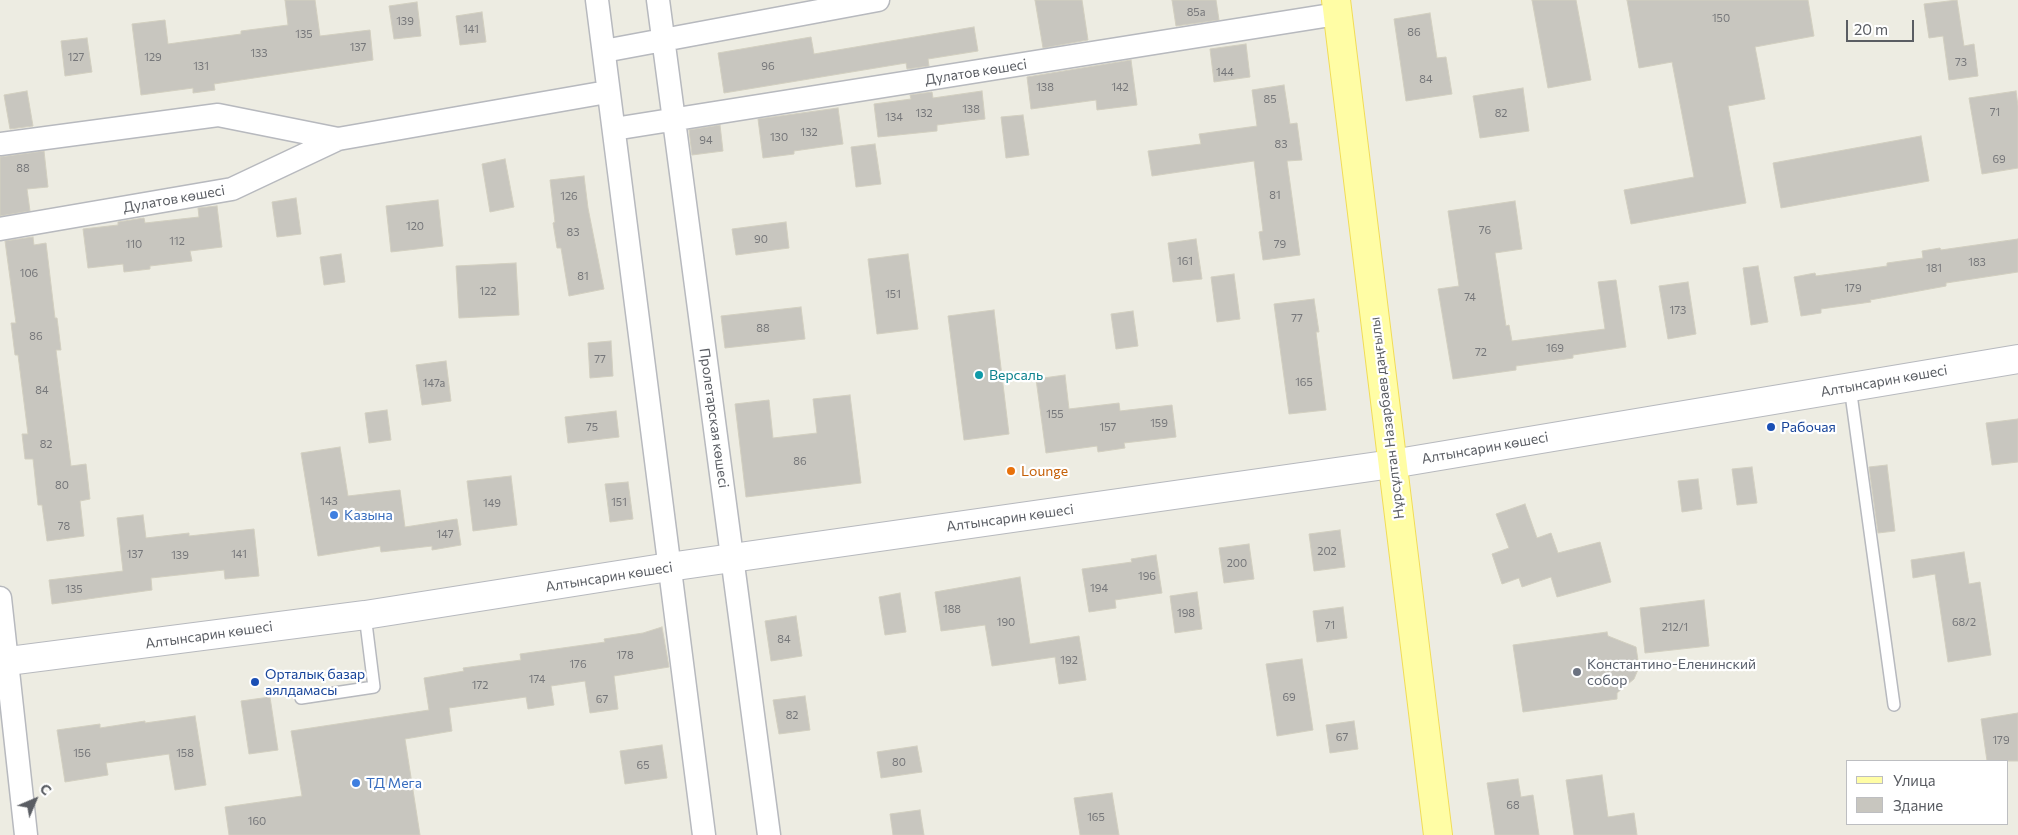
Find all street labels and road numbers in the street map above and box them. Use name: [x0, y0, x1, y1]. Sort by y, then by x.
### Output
street label: Дулатов көшесі: [924, 56, 1028, 88]
street label: Дулатов көшесі: [122, 182, 226, 216]
street label: Нұрсұлтан Назарбаев даңғылы: [1366, 316, 1408, 520]
street label: Пролетарская көшесі: [696, 347, 732, 489]
street label: Алтынсарин көшесі: [1819, 362, 1949, 400]
street label: Алтынсарин көшесі: [1420, 429, 1550, 467]
street label: Алтынсарин көшесі: [945, 501, 1075, 535]
street label: Алтынсарин көшесі: [544, 559, 674, 595]
street label: Алтынсарин көшесі: [144, 618, 274, 652]

